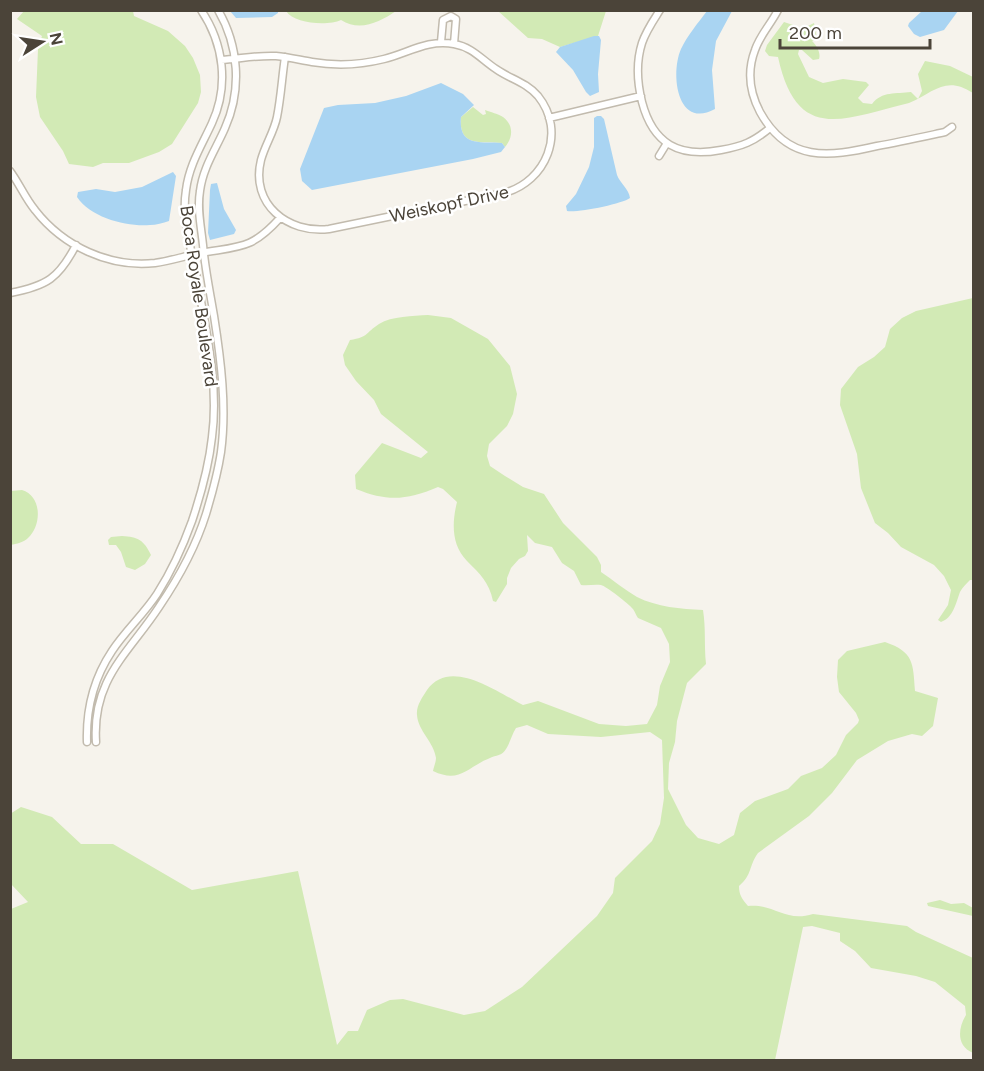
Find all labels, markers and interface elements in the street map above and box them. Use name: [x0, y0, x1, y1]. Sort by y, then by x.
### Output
north arrow: [12, 12, 72, 72]
scale bar: [780, 12, 930, 50]
text: 200 m: [789, 22, 842, 44]
text: N: [46, 31, 67, 47]
street label: Weiskopf Drive: [387, 181, 511, 227]
street label: Boca Royale Boulevard: [175, 204, 223, 388]

